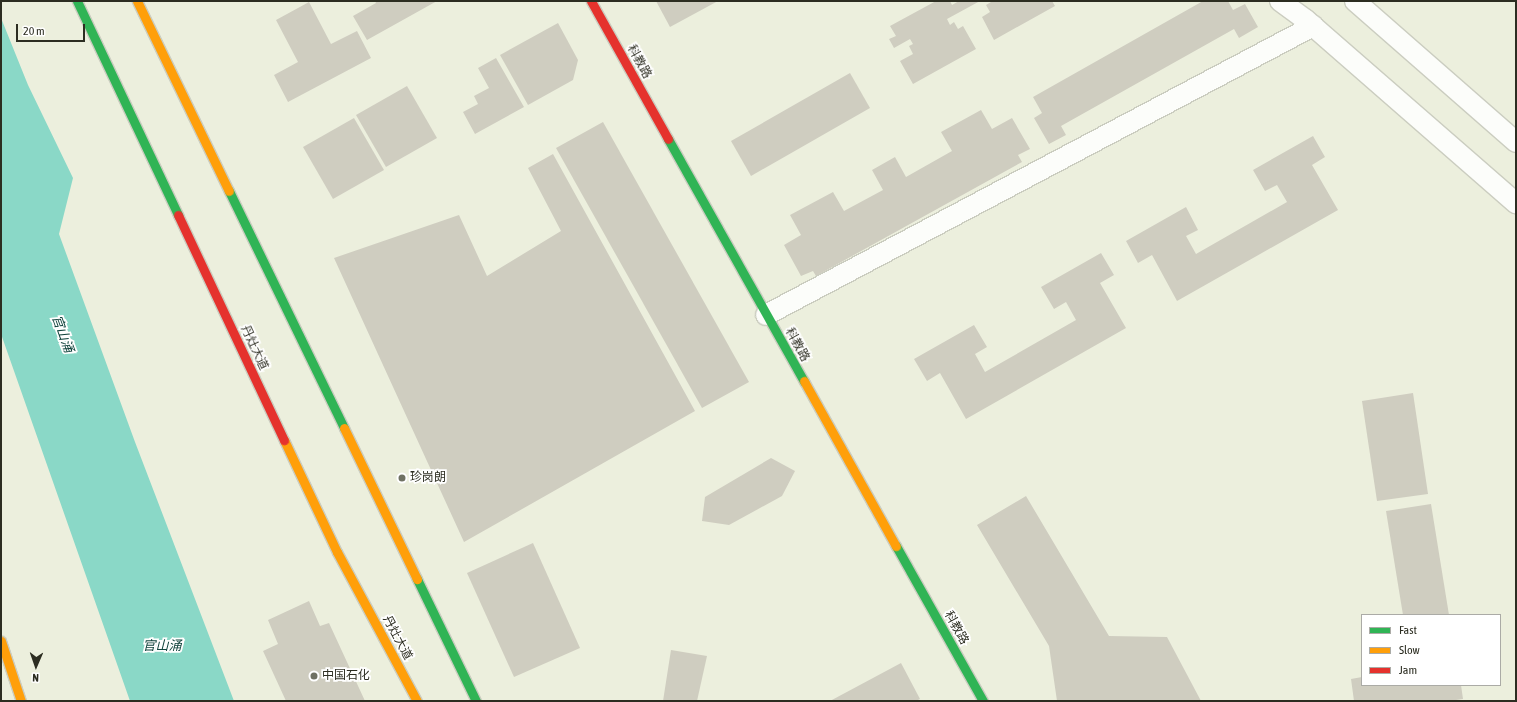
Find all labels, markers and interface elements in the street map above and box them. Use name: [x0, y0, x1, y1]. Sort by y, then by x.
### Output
scale bar: [18, 16, 87, 42]
text: 20 m: [23, 24, 45, 38]
street label: 科教路: [624, 43, 654, 81]
water label: 官山涌: [48, 313, 76, 355]
street label: 丹灶大道: [237, 323, 271, 373]
street label: 科教路: [782, 326, 812, 364]
place label: 珍岗朗: [410, 471, 446, 485]
marker: 珍岗朗: [397, 473, 407, 483]
street label: 科教路: [941, 609, 971, 647]
street label: 丹灶大道: [379, 613, 415, 663]
legend: [1361, 614, 1501, 686]
text: Fast: [1399, 623, 1417, 637]
water label: 官山涌: [143, 638, 181, 654]
text: Slow: [1399, 643, 1420, 657]
north arrow: [16, 646, 56, 686]
text: Jam: [1399, 663, 1417, 677]
place label: 中国石化: [322, 669, 370, 683]
marker: 中国石化: [309, 671, 319, 681]
text: N: [32, 672, 39, 684]

